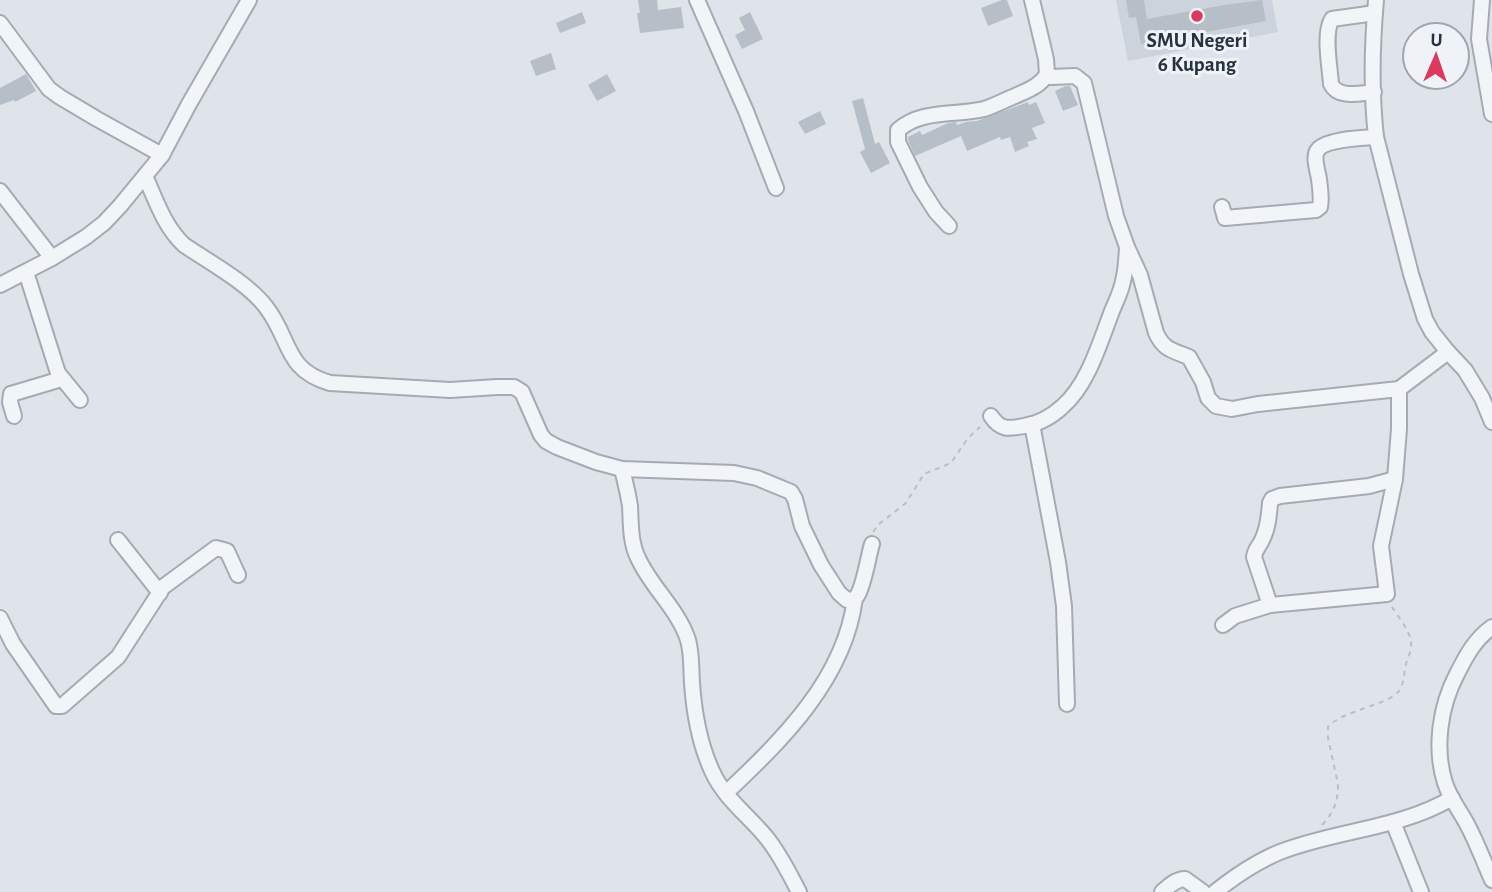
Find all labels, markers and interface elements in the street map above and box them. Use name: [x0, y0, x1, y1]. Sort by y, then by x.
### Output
marker: SMU Negeri 6 Kupang: [1189, 8, 1205, 24]
north arrow: [1401, 21, 1471, 91]
place label: SMU Negeri 6 Kupang: [1147, 30, 1247, 75]
text: U: [1430, 31, 1443, 50]

